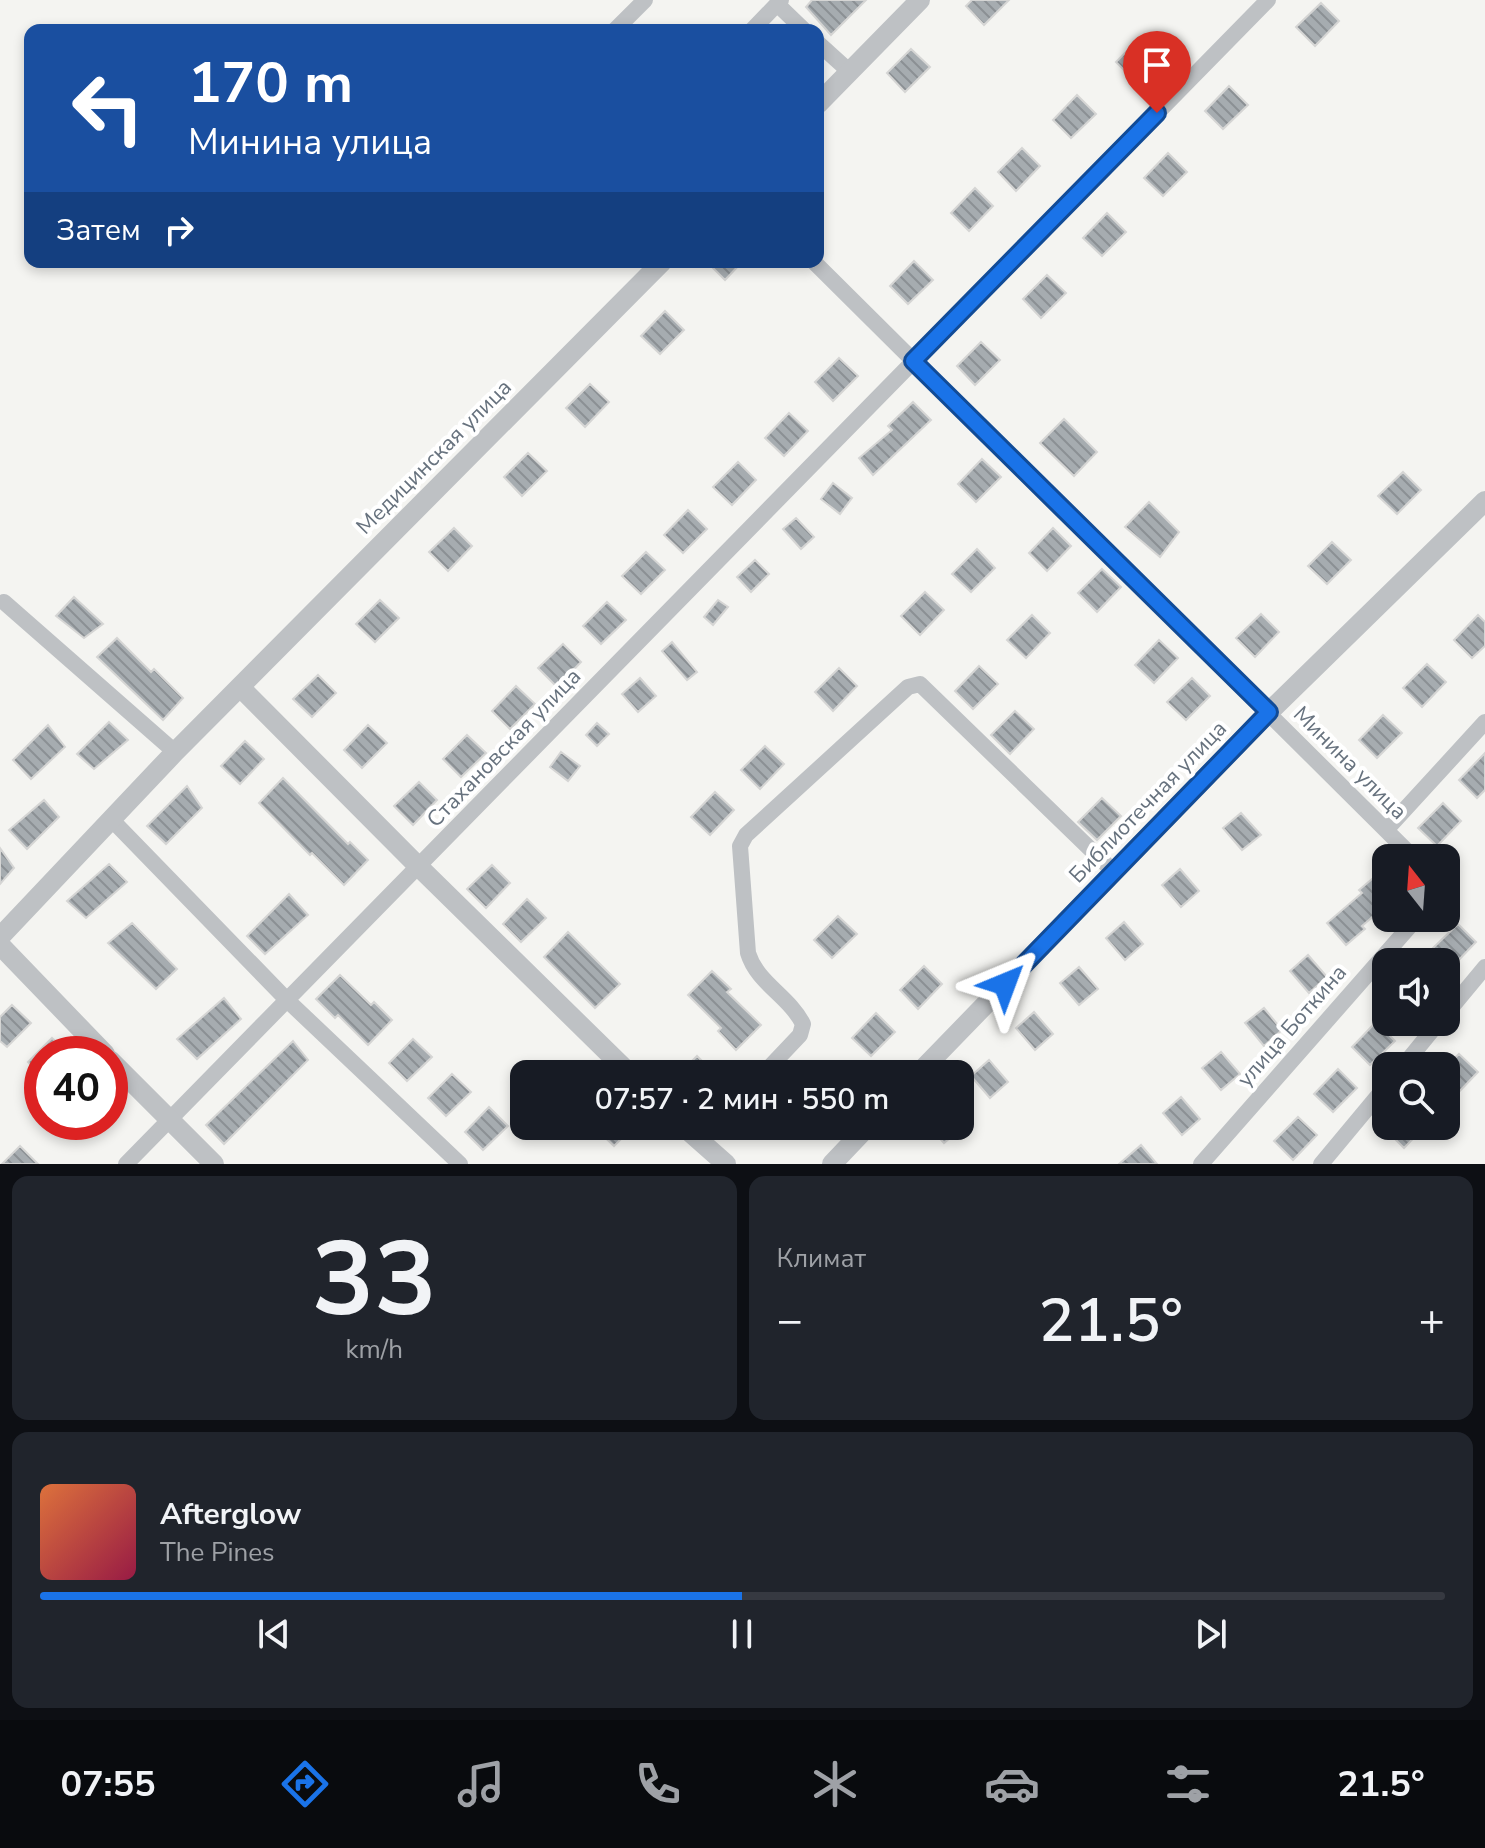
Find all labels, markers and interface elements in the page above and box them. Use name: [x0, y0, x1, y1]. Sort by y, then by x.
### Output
pin: [1123, 31, 1191, 113]
icon: arrive: [1135, 43, 1179, 87]
text: 170 m: [188, 45, 353, 122]
icon: left: [56, 56, 160, 160]
text: Минина улица: [188, 118, 432, 167]
icon: right: [157, 208, 201, 252]
text: Затем: [56, 210, 141, 251]
street label: Медицинская улица: [350, 373, 518, 541]
street label: Стахановская улица: [420, 662, 588, 834]
street label: Минина улица: [1287, 700, 1413, 826]
street label: Библиотечная улица: [1063, 714, 1233, 890]
north arrow: [1372, 844, 1460, 932]
map controls: [1372, 844, 1460, 1140]
position arrow: [963, 942, 1047, 1026]
button: sound: [1372, 948, 1460, 1036]
street label: улица Боткина: [1231, 958, 1353, 1094]
speed limit sign: 40: [24, 1036, 128, 1140]
button: search: [1372, 1052, 1460, 1140]
text: 07:57 · 2 мин · 550 m: [595, 1079, 889, 1120]
text: 33: [312, 1209, 437, 1351]
text: Климат: [777, 1241, 866, 1276]
text: 21.5°: [1038, 1280, 1183, 1362]
text: −: [777, 1291, 803, 1351]
text: +: [1419, 1291, 1445, 1351]
text: km/h: [346, 1332, 403, 1367]
text: Afterglow: [160, 1494, 301, 1535]
text: The Pines: [160, 1535, 275, 1570]
icon: previous: [252, 1612, 296, 1656]
icon: pause: [720, 1612, 764, 1656]
icon: next: [1189, 1612, 1233, 1656]
icon: directions: [277, 1756, 333, 1812]
icon: music: [453, 1756, 509, 1812]
icon: phone: [630, 1756, 686, 1812]
icon: climate: [807, 1756, 863, 1812]
icon: car: [984, 1756, 1040, 1812]
icon: filters: [1160, 1756, 1216, 1812]
text: 07:55: [60, 1760, 156, 1809]
text: 21.5°: [1337, 1760, 1425, 1809]

